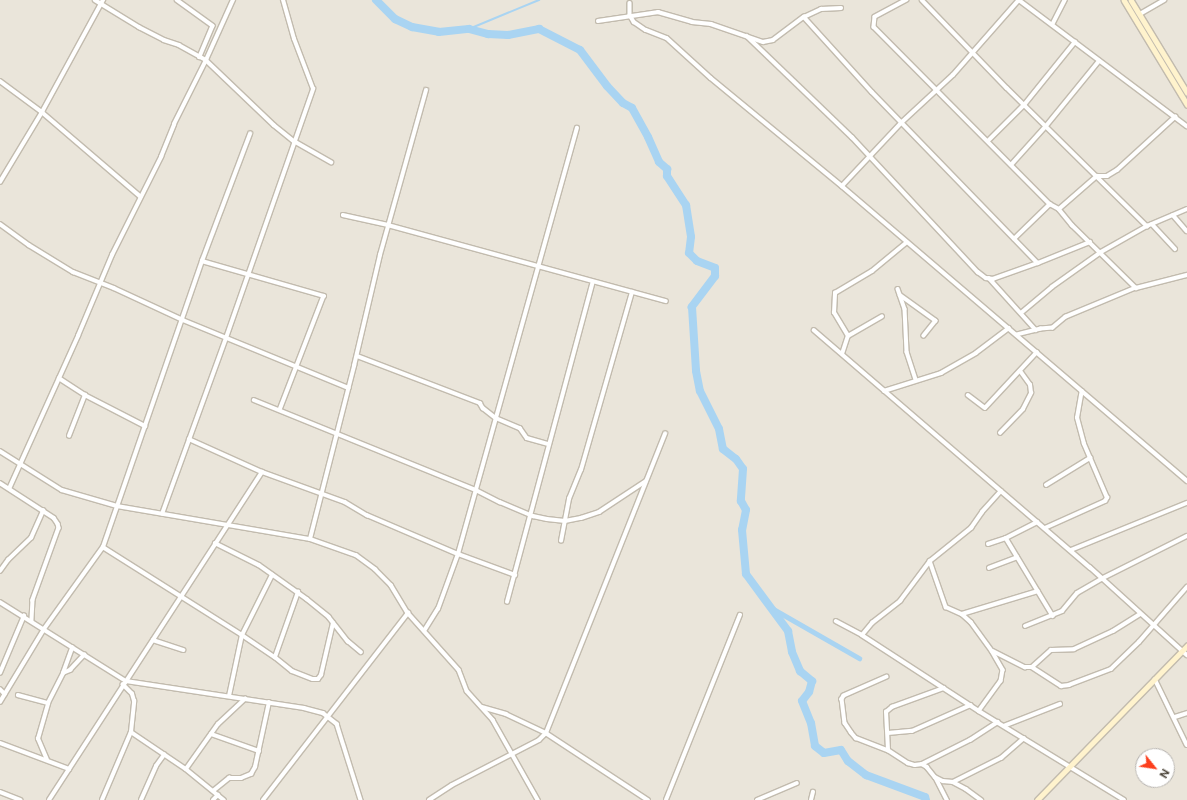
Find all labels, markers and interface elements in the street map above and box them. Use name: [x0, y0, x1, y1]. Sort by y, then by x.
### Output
north arrow: [1135, 748, 1175, 788]
text: N: [1157, 767, 1172, 780]

